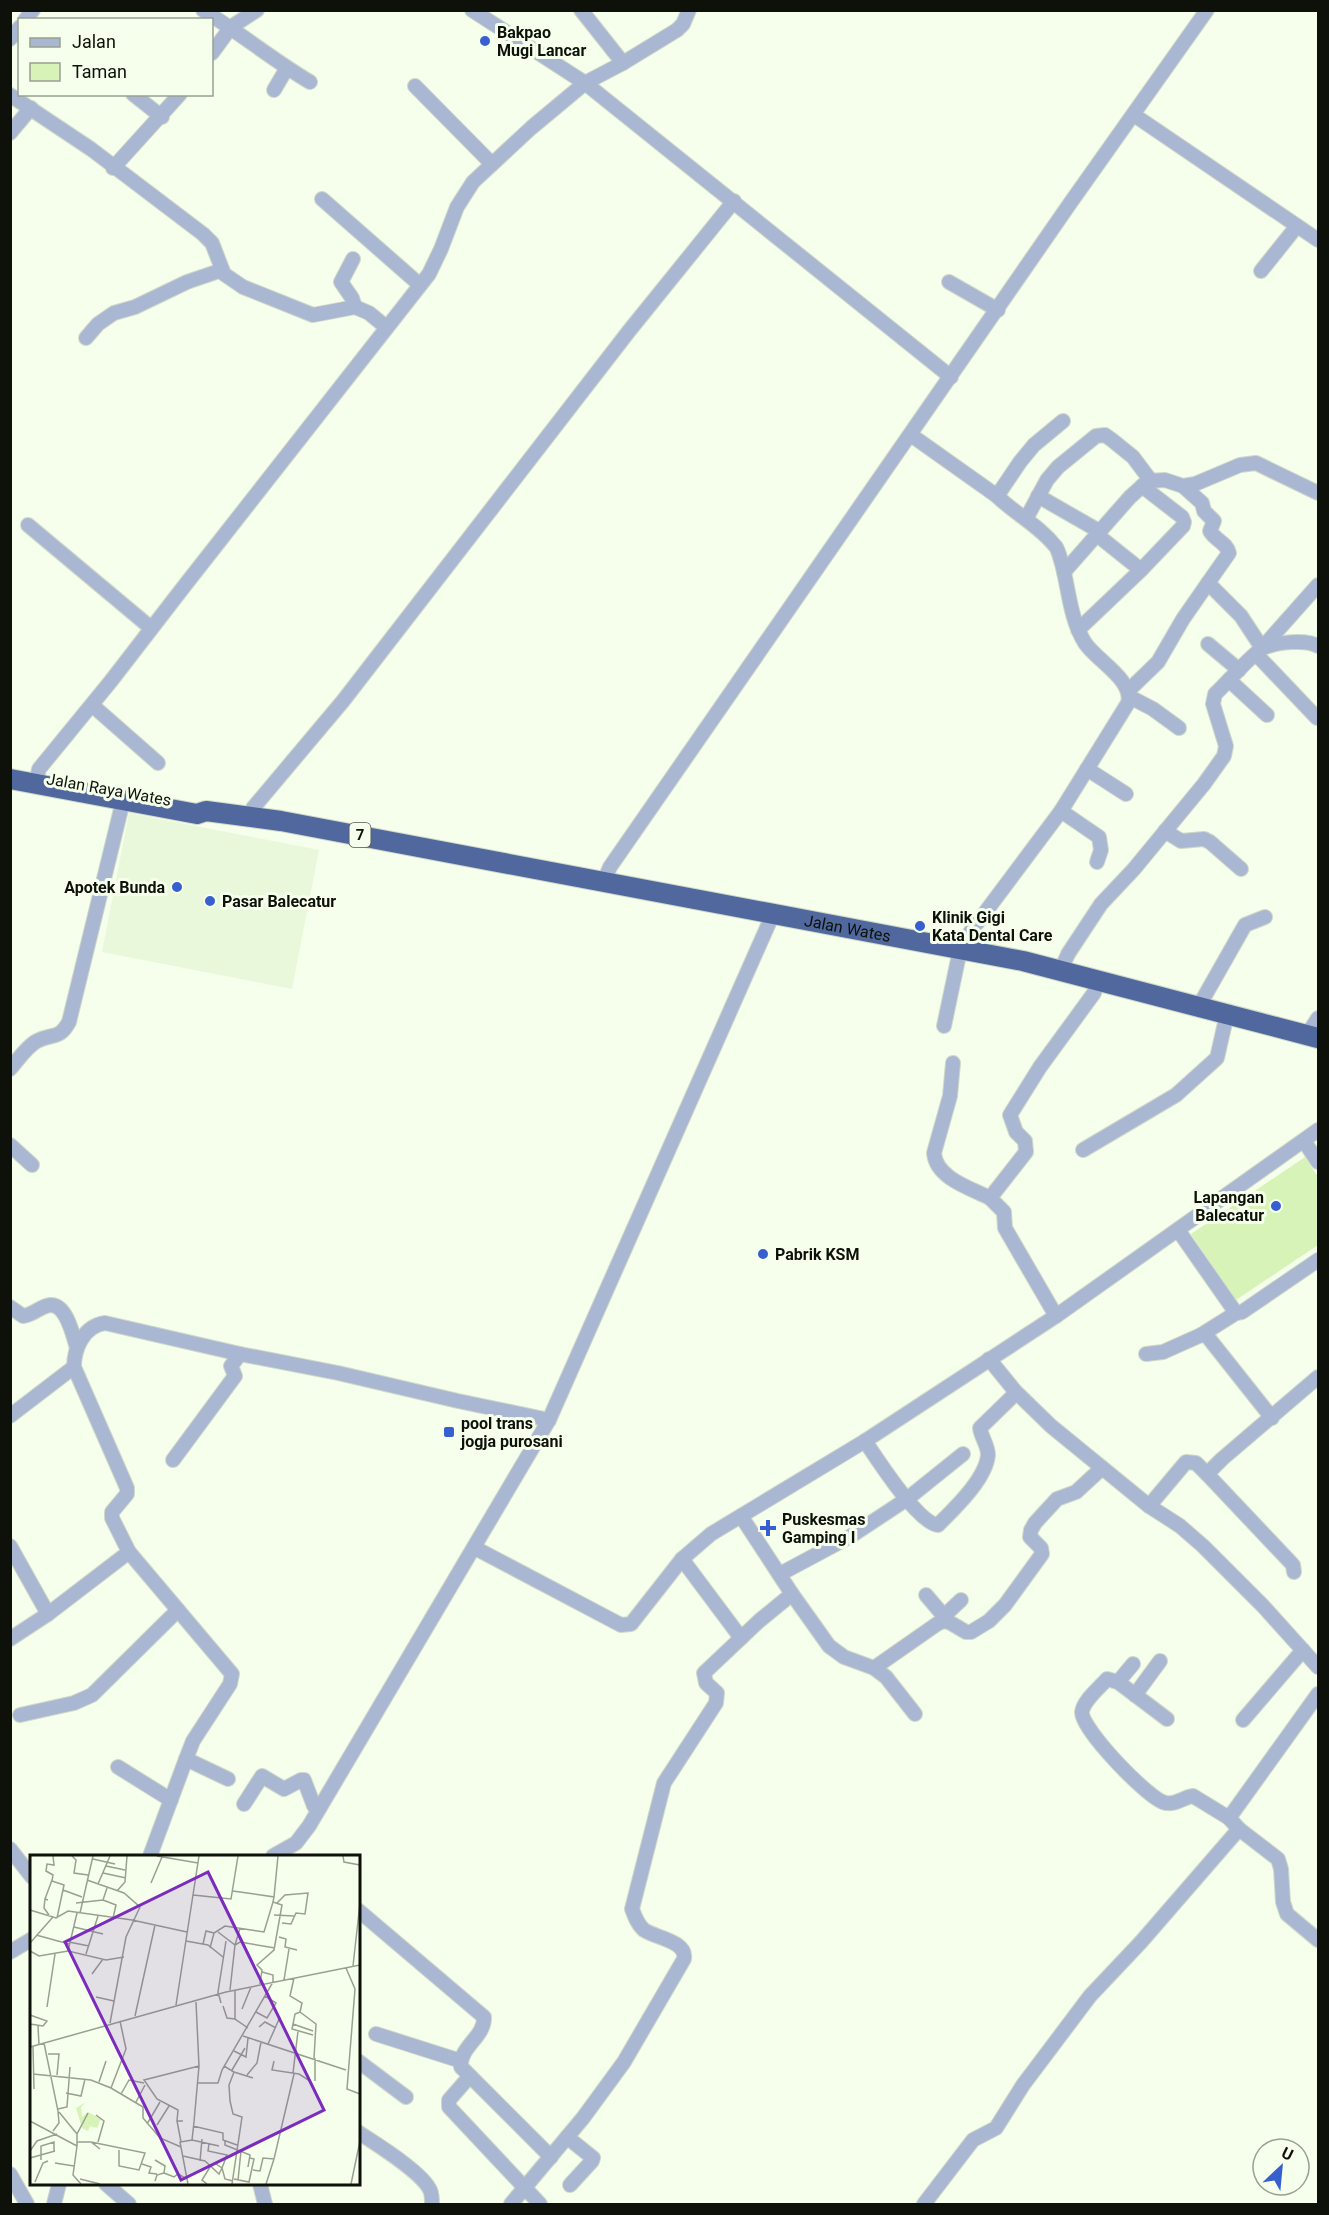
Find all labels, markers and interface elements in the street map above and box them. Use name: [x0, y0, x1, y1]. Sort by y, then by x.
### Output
legend: [18, 18, 213, 96]
place label: Bakpao Mugi Lancar: [497, 23, 586, 60]
text: Jalan: [72, 31, 116, 52]
marker: Bakpao Mugi Lancar: [478, 34, 492, 48]
text: Taman: [72, 61, 127, 82]
street label: Jalan Raya Wates: [45, 769, 173, 810]
road number: 7: [350, 823, 370, 847]
place label: Apotek Bunda: [64, 878, 165, 897]
marker: Apotek Bunda: [170, 880, 184, 894]
place label: Pasar Balecatur: [222, 892, 336, 911]
marker: Pasar Balecatur: [203, 894, 217, 908]
place label: Klinik Gigi Kata Dental Care: [932, 908, 1053, 945]
street label: Jalan Wates: [803, 911, 892, 946]
marker: Klinik Gigi Kata Dental Care: [913, 919, 927, 933]
place label: Lapangan Balecatur: [1194, 1188, 1264, 1225]
marker: Lapangan Balecatur: [1269, 1199, 1283, 1213]
place label: Pabrik KSM: [775, 1245, 859, 1264]
marker: Pabrik KSM: [756, 1247, 770, 1261]
place label: pool trans jogja purosani: [460, 1414, 563, 1451]
marker: pool trans jogja purosani: [442, 1425, 456, 1439]
place label: Puskesmas Gamping I: [782, 1510, 865, 1547]
marker: Puskesmas Gamping I: [759, 1519, 777, 1537]
inset map: [30, 1855, 360, 2185]
north arrow: [1251, 2137, 1311, 2197]
text: U: [1278, 2143, 1296, 2165]

